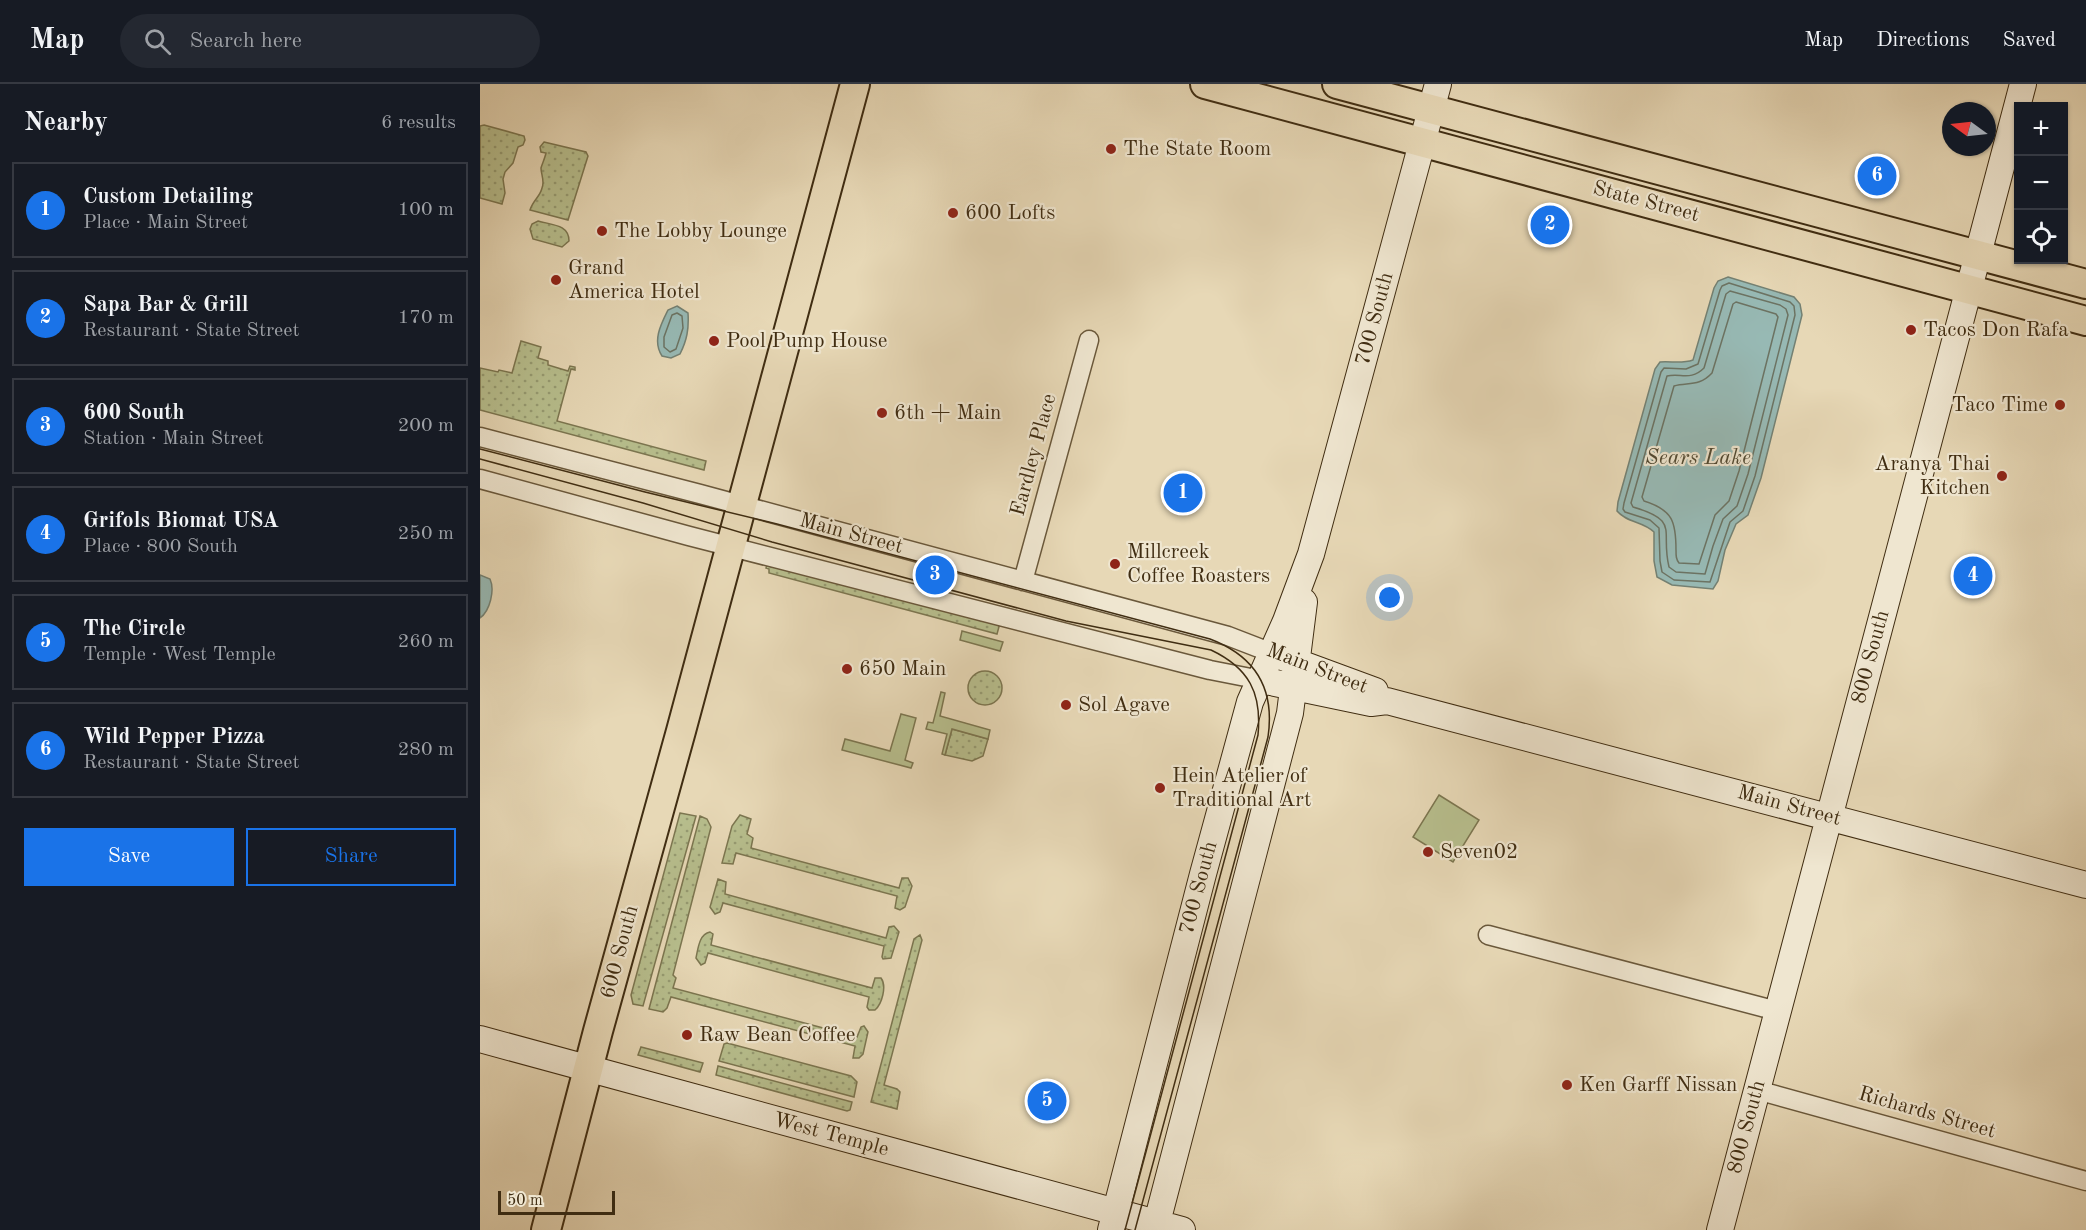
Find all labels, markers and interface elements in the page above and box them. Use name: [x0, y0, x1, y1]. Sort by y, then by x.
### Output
search box: [120, 14, 540, 68]
icon: search: [141, 25, 174, 58]
text: Map: [30, 27, 84, 55]
text: Search here: [189, 30, 302, 52]
text: Map: [1804, 30, 1843, 51]
text: Directions: [1876, 30, 1970, 51]
text: Saved: [2003, 30, 2056, 51]
north arrow: [1942, 102, 1996, 156]
map controls: [2014, 102, 2068, 264]
button: +: [2014, 102, 2068, 156]
text: Nearby: [24, 110, 108, 136]
text: 6 results: [381, 113, 456, 133]
place label: The State Room: [1123, 139, 1271, 160]
marker: The State Room: [1104, 142, 1118, 156]
pin: 6: [1858, 154, 1896, 199]
button: −: [2014, 156, 2068, 210]
street label: State Street: [1590, 178, 1702, 226]
text: Custom Detailing: [83, 186, 253, 208]
text: 1: [40, 200, 51, 220]
text: 100 m: [398, 200, 454, 220]
pin: 2: [1530, 202, 1570, 248]
place label: 600 Lofts: [965, 203, 1055, 224]
marker: 600 Lofts: [946, 206, 960, 220]
button: locate: [2014, 210, 2068, 264]
text: Place · Main Street: [83, 213, 248, 233]
place label: The Lobby Lounge: [614, 221, 787, 242]
marker: The Lobby Lounge: [595, 224, 609, 238]
place label: Grand America Hotel: [568, 258, 700, 303]
street label: 700 South: [1352, 270, 1398, 368]
marker: Grand America Hotel: [549, 273, 563, 287]
text: Sapa Bar & Grill: [83, 294, 249, 316]
text: 2: [40, 308, 51, 328]
text: 170 m: [398, 308, 454, 328]
place label: Tacos Don Rafa: [1923, 320, 2069, 341]
text: Restaurant · State Street: [83, 321, 300, 341]
marker: Tacos Don Rafa: [1904, 323, 1918, 337]
place label: Pool Pump House: [726, 331, 887, 352]
marker: Pool Pump House: [707, 334, 721, 348]
street label: Eardley Place: [1008, 391, 1060, 519]
place label: Taco Time: [1951, 395, 2048, 416]
marker: Taco Time: [2053, 398, 2067, 412]
text: 600 South: [83, 402, 185, 424]
place label: 6th + Main: [894, 403, 1001, 424]
marker: 6th + Main: [875, 406, 889, 420]
text: 3: [40, 416, 51, 436]
text: 200 m: [398, 416, 454, 436]
text: Station · Main Street: [83, 429, 264, 449]
water label: Sears Lake: [1645, 447, 1751, 469]
place label: Aranya Thai Kitchen: [1874, 454, 1990, 499]
marker: Aranya Thai Kitchen: [1995, 469, 2009, 483]
pin: 1: [1164, 470, 1202, 516]
text: Grifols Biomat USA: [83, 510, 279, 532]
street label: Main Street: [797, 510, 905, 558]
text: 4: [40, 524, 51, 544]
text: 250 m: [398, 524, 454, 544]
text: Place · 800 South: [83, 537, 238, 557]
place label: Millcreek Coffee Roasters: [1127, 542, 1270, 587]
pin: 3: [916, 552, 954, 598]
pin: 4: [1954, 554, 1992, 598]
marker: Millcreek Coffee Roasters: [1108, 557, 1122, 571]
your location: [1375, 583, 1404, 612]
street label: 800 South: [1848, 608, 1894, 706]
text: The Circle: [83, 618, 186, 640]
text: 5: [40, 632, 51, 652]
text: 260 m: [398, 632, 454, 652]
street label: Main Street: [1264, 640, 1370, 698]
text: Temple · West Temple: [83, 645, 276, 665]
place label: 650 Main: [859, 659, 946, 680]
marker: 650 Main: [840, 662, 854, 676]
place label: Sol Agave: [1078, 695, 1170, 716]
marker: Sol Agave: [1059, 698, 1073, 712]
text: Wild Pepper Pizza: [83, 726, 265, 748]
text: 6: [40, 740, 51, 760]
text: 280 m: [398, 740, 454, 760]
text: Restaurant · State Street: [83, 753, 300, 773]
place label: Hein Atelier of Traditional Art: [1172, 766, 1311, 811]
marker: Hein Atelier of Traditional Art: [1153, 781, 1167, 795]
street label: Main Street: [1735, 782, 1843, 830]
button: Save: [24, 828, 234, 886]
button: Share: [246, 828, 456, 886]
street label: 700 South: [1176, 839, 1222, 937]
place label: Seven02: [1440, 842, 1518, 863]
marker: Seven02: [1421, 845, 1435, 859]
street label: 600 South: [597, 903, 643, 1001]
place label: Raw Bean Coffee: [699, 1025, 856, 1046]
marker: Raw Bean Coffee: [680, 1028, 694, 1042]
place label: Ken Garff Nissan: [1579, 1075, 1737, 1096]
pin: 5: [1028, 1078, 1066, 1124]
marker: Ken Garff Nissan: [1560, 1078, 1574, 1092]
street label: 800 South: [1724, 1078, 1770, 1176]
street label: Richards Street: [1856, 1083, 1998, 1143]
street label: West Temple: [771, 1110, 891, 1160]
scale bar: [498, 1188, 615, 1216]
text: 50 m: [507, 1193, 543, 1209]

